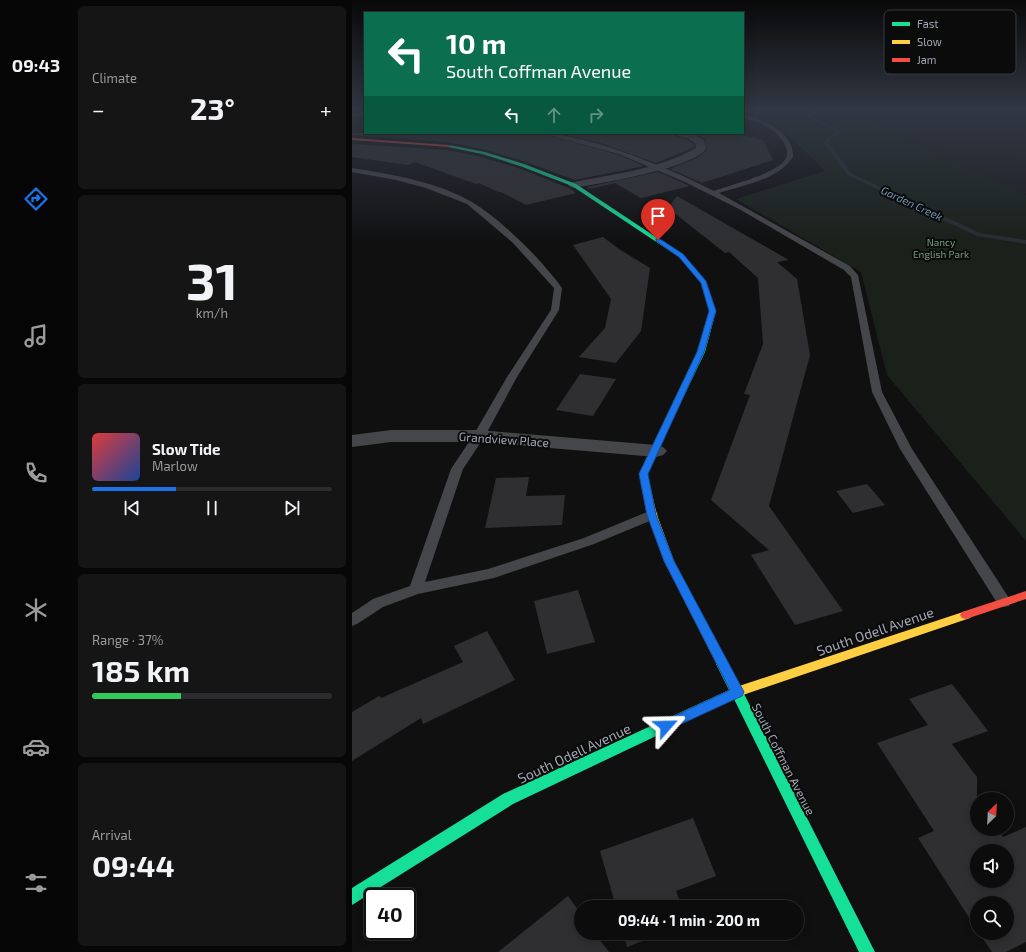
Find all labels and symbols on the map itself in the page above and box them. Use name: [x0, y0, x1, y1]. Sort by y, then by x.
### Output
legend: [884, 10, 1016, 74]
text: Fast: [917, 17, 939, 30]
text: Slow: [917, 35, 942, 48]
text: Jam: [917, 53, 936, 66]
water label: Garden Creek: [879, 183, 945, 223]
pin: [641, 199, 675, 240]
park label: Nancy English Park: [913, 236, 969, 260]
street label: Grandview Place: [458, 429, 550, 449]
street label: South Odell Avenue: [814, 603, 936, 659]
street label: South Coffman Avenue: [750, 701, 818, 817]
position arrow: [645, 705, 687, 747]
street label: South Odell Avenue: [515, 719, 633, 787]
north arrow: [970, 792, 1014, 836]
speed limit sign: 40: [364, 888, 416, 940]

